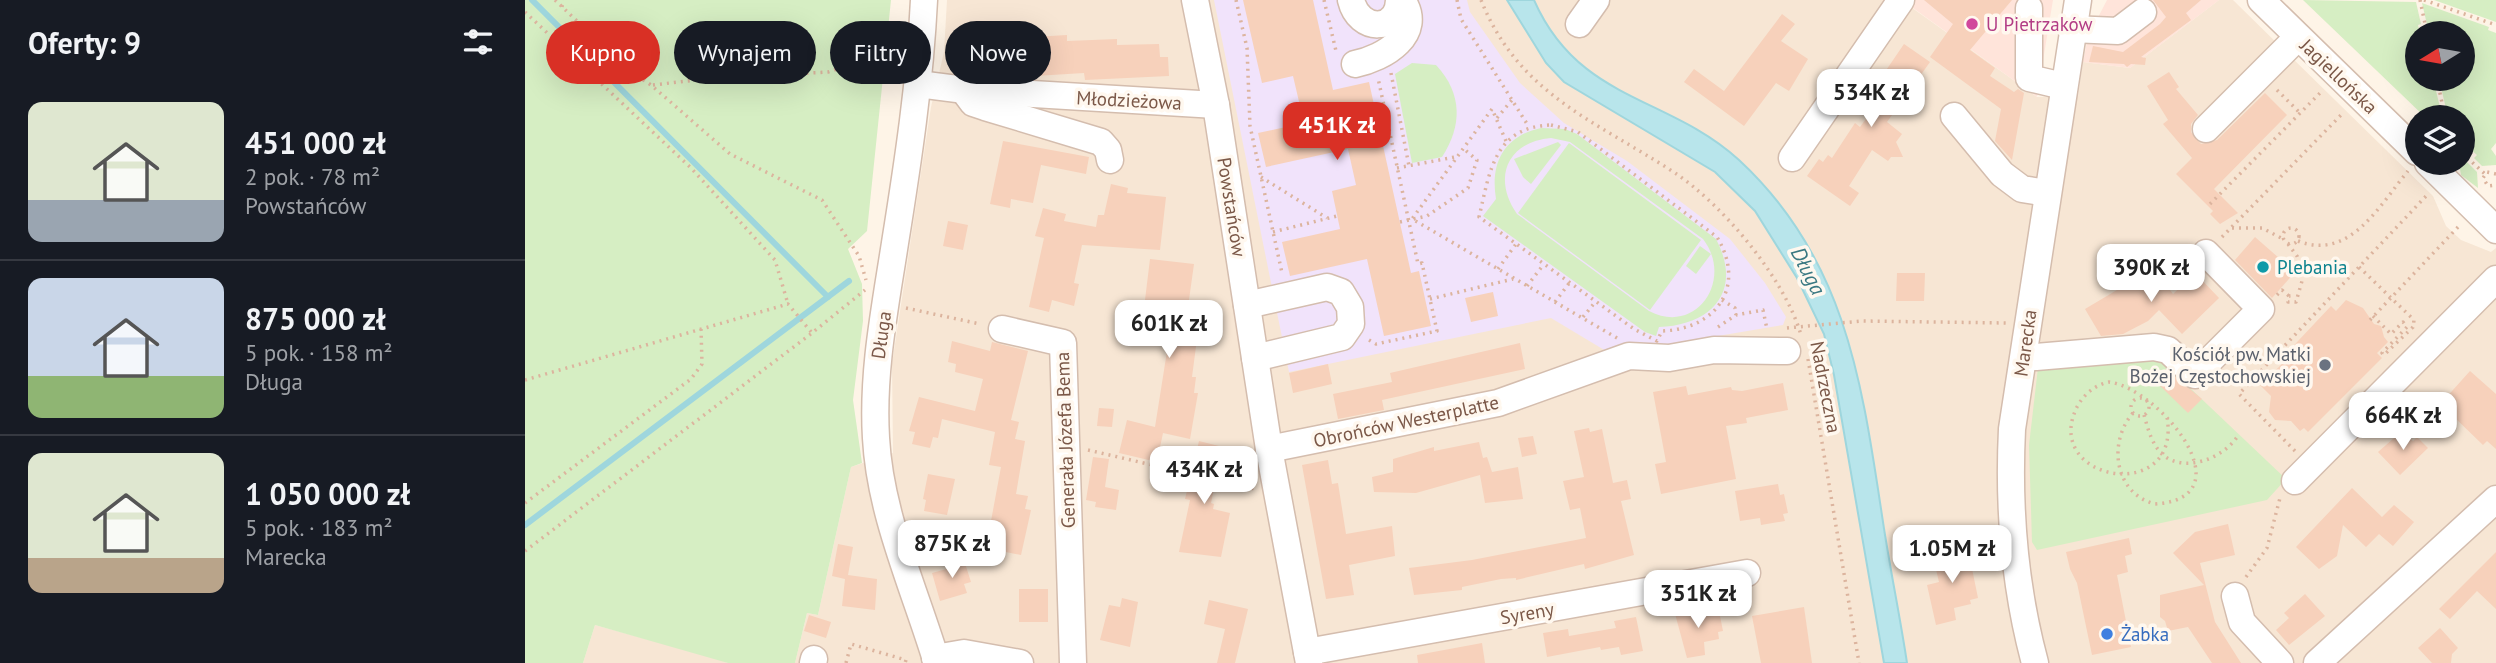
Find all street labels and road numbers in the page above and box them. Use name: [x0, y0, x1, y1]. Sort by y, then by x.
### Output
street label: Jagiellońska: [2295, 33, 2383, 119]
street label: Młodzieżowa: [1076, 85, 1182, 115]
street label: Powstańców: [1212, 156, 1252, 258]
street label: Marecka: [2008, 308, 2042, 378]
street label: Długa: [866, 310, 896, 360]
street label: Nadrzeczna: [1805, 339, 1847, 435]
street label: Generała Józefa Bema: [1050, 351, 1080, 529]
street label: Obrońców Westerplatte: [1311, 390, 1501, 452]
street label: Syreny: [1498, 596, 1556, 630]

